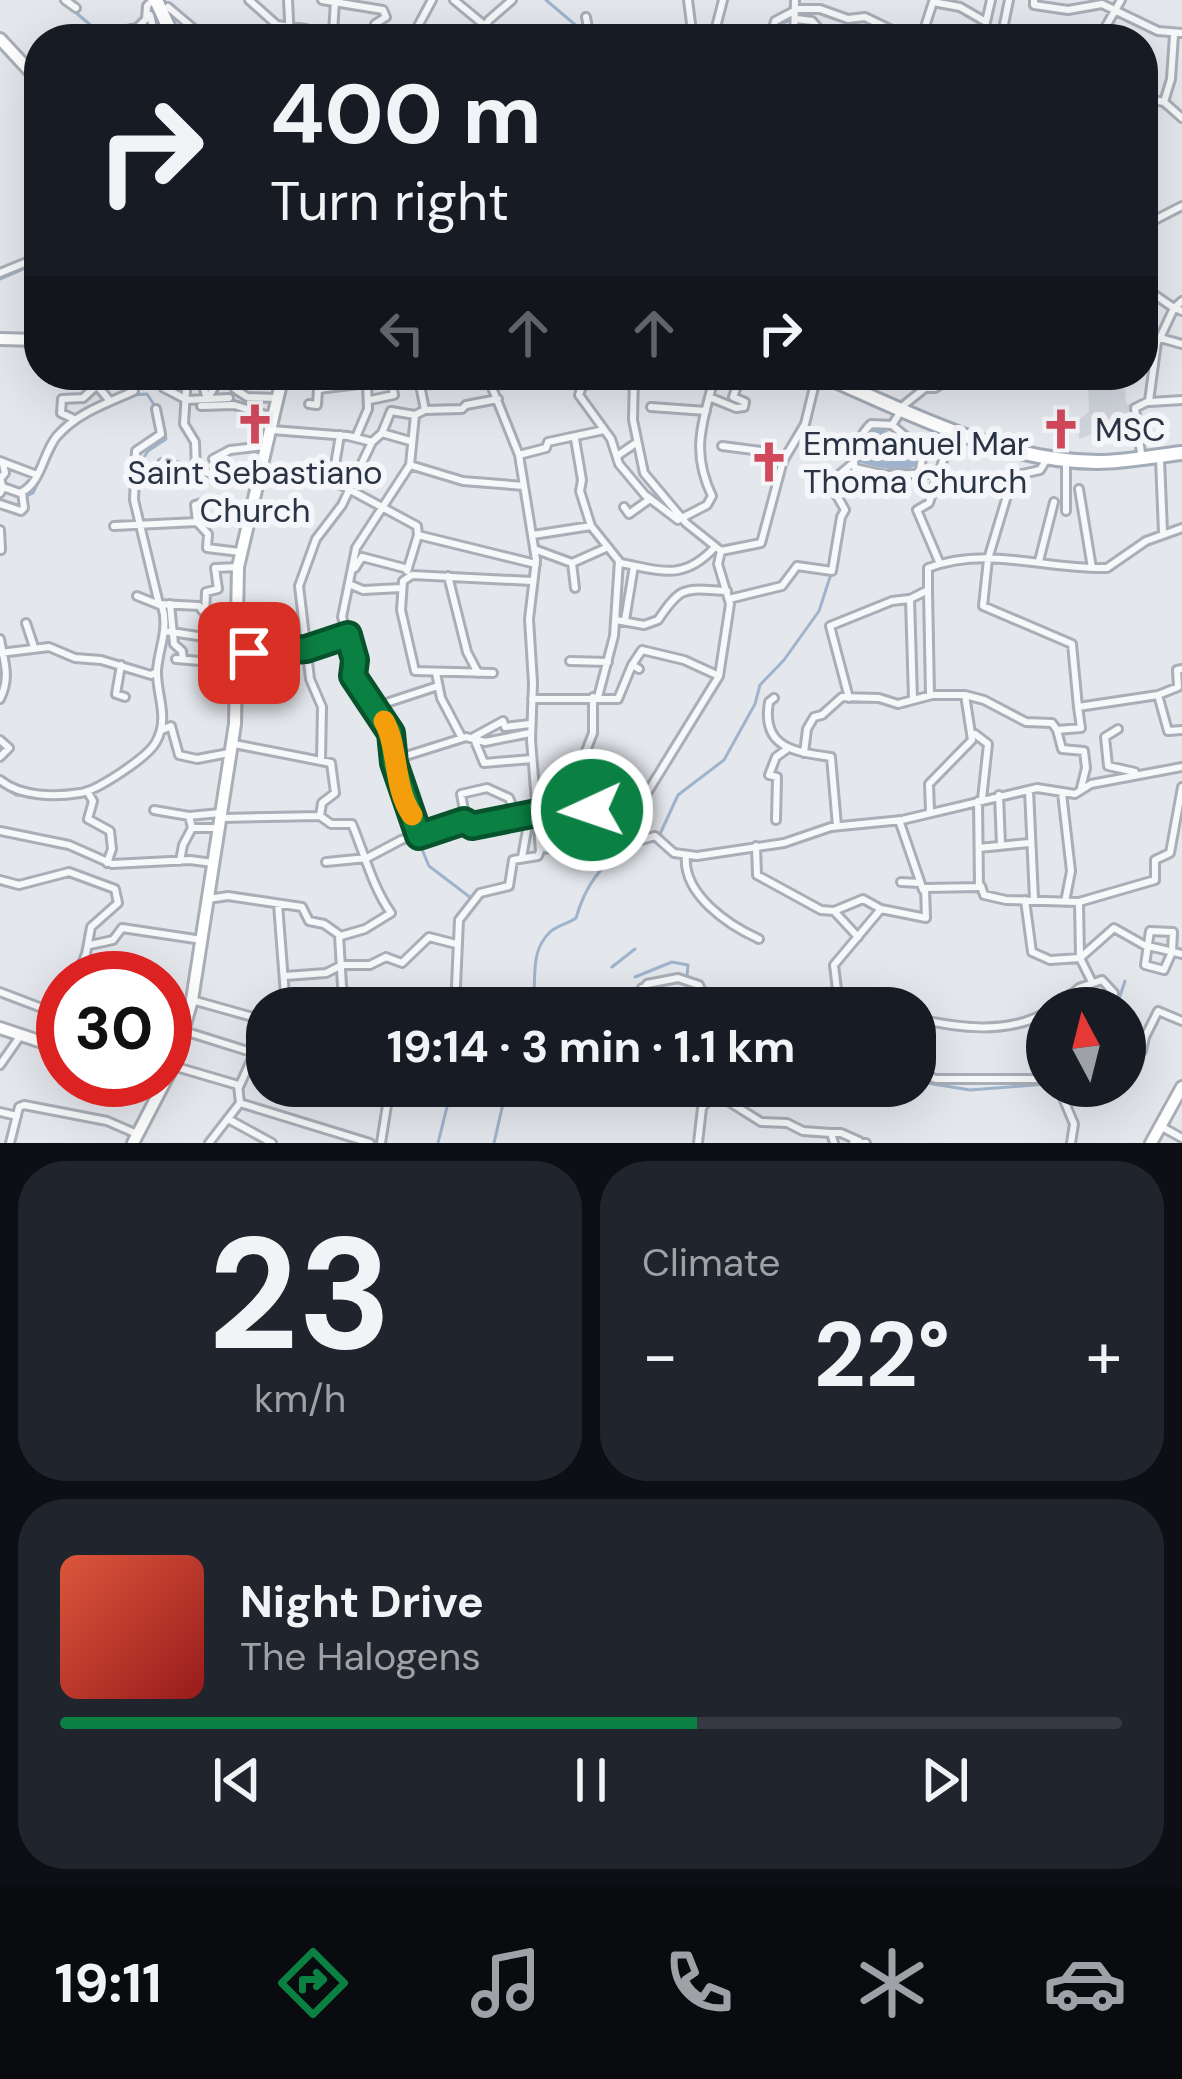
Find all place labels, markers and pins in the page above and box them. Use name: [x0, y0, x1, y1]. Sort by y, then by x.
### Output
church icon: Saint Sebastiano Church: [232, 401, 278, 447]
church icon: MSC: [1038, 406, 1084, 452]
place label: MSC: [1095, 408, 1166, 451]
place label: Emmanuel Mar Thoma Church: [803, 422, 1029, 503]
church icon: Emmanuel Mar Thoma Church: [746, 439, 792, 485]
place label: Saint Sebastiano Church: [127, 451, 383, 532]
pin: [198, 602, 300, 704]

